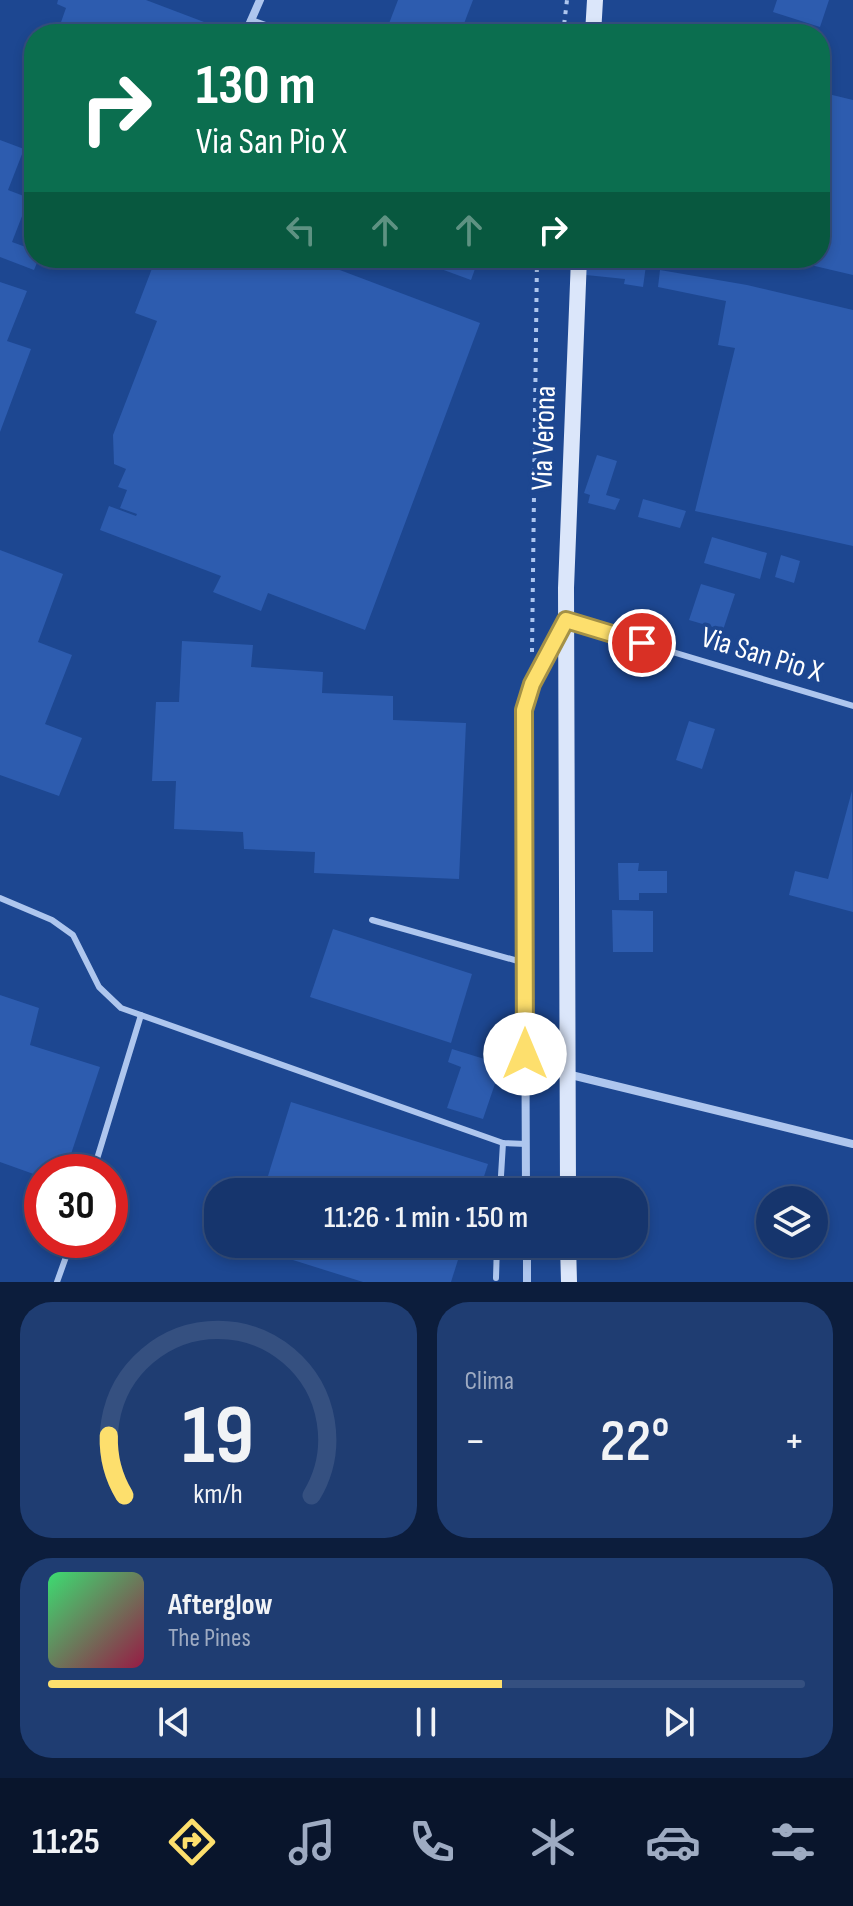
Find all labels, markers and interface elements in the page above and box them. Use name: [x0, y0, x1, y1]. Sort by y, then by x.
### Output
text: 130 m: [196, 53, 316, 120]
icon: right: [64, 56, 168, 160]
text: Via San Pio X: [196, 121, 347, 164]
icon: left: [279, 208, 323, 252]
icon: ahead: [363, 208, 407, 252]
icon: ahead: [447, 208, 491, 252]
icon: right: [531, 208, 575, 252]
street label: Via Verona: [524, 385, 564, 491]
pin: [608, 609, 676, 677]
street label: Via San Pio X: [697, 619, 828, 691]
icon: arrive: [620, 621, 664, 665]
position arrow: [483, 1012, 567, 1096]
speed limit sign: 30: [24, 1154, 128, 1258]
map controls: [756, 1186, 828, 1258]
button: layers: [756, 1186, 828, 1258]
text: 11:26 · 1 min · 150 m: [324, 1200, 528, 1236]
text: Clima: [465, 1366, 514, 1397]
text: 19: [182, 1387, 254, 1487]
text: 22°: [600, 1406, 670, 1478]
text: −: [465, 1415, 486, 1468]
text: +: [783, 1415, 805, 1468]
text: km/h: [194, 1477, 243, 1512]
text: Afterglow: [168, 1587, 273, 1623]
text: The Pines: [168, 1623, 251, 1654]
icon: previous: [152, 1700, 196, 1744]
icon: pause: [404, 1700, 448, 1744]
icon: next: [657, 1700, 701, 1744]
icon: directions: [164, 1814, 220, 1870]
icon: music: [284, 1814, 340, 1870]
icon: phone: [404, 1814, 460, 1870]
icon: climate: [525, 1814, 581, 1870]
icon: car: [645, 1814, 701, 1870]
icon: filters: [765, 1814, 821, 1870]
text: 11:25: [32, 1821, 100, 1864]

